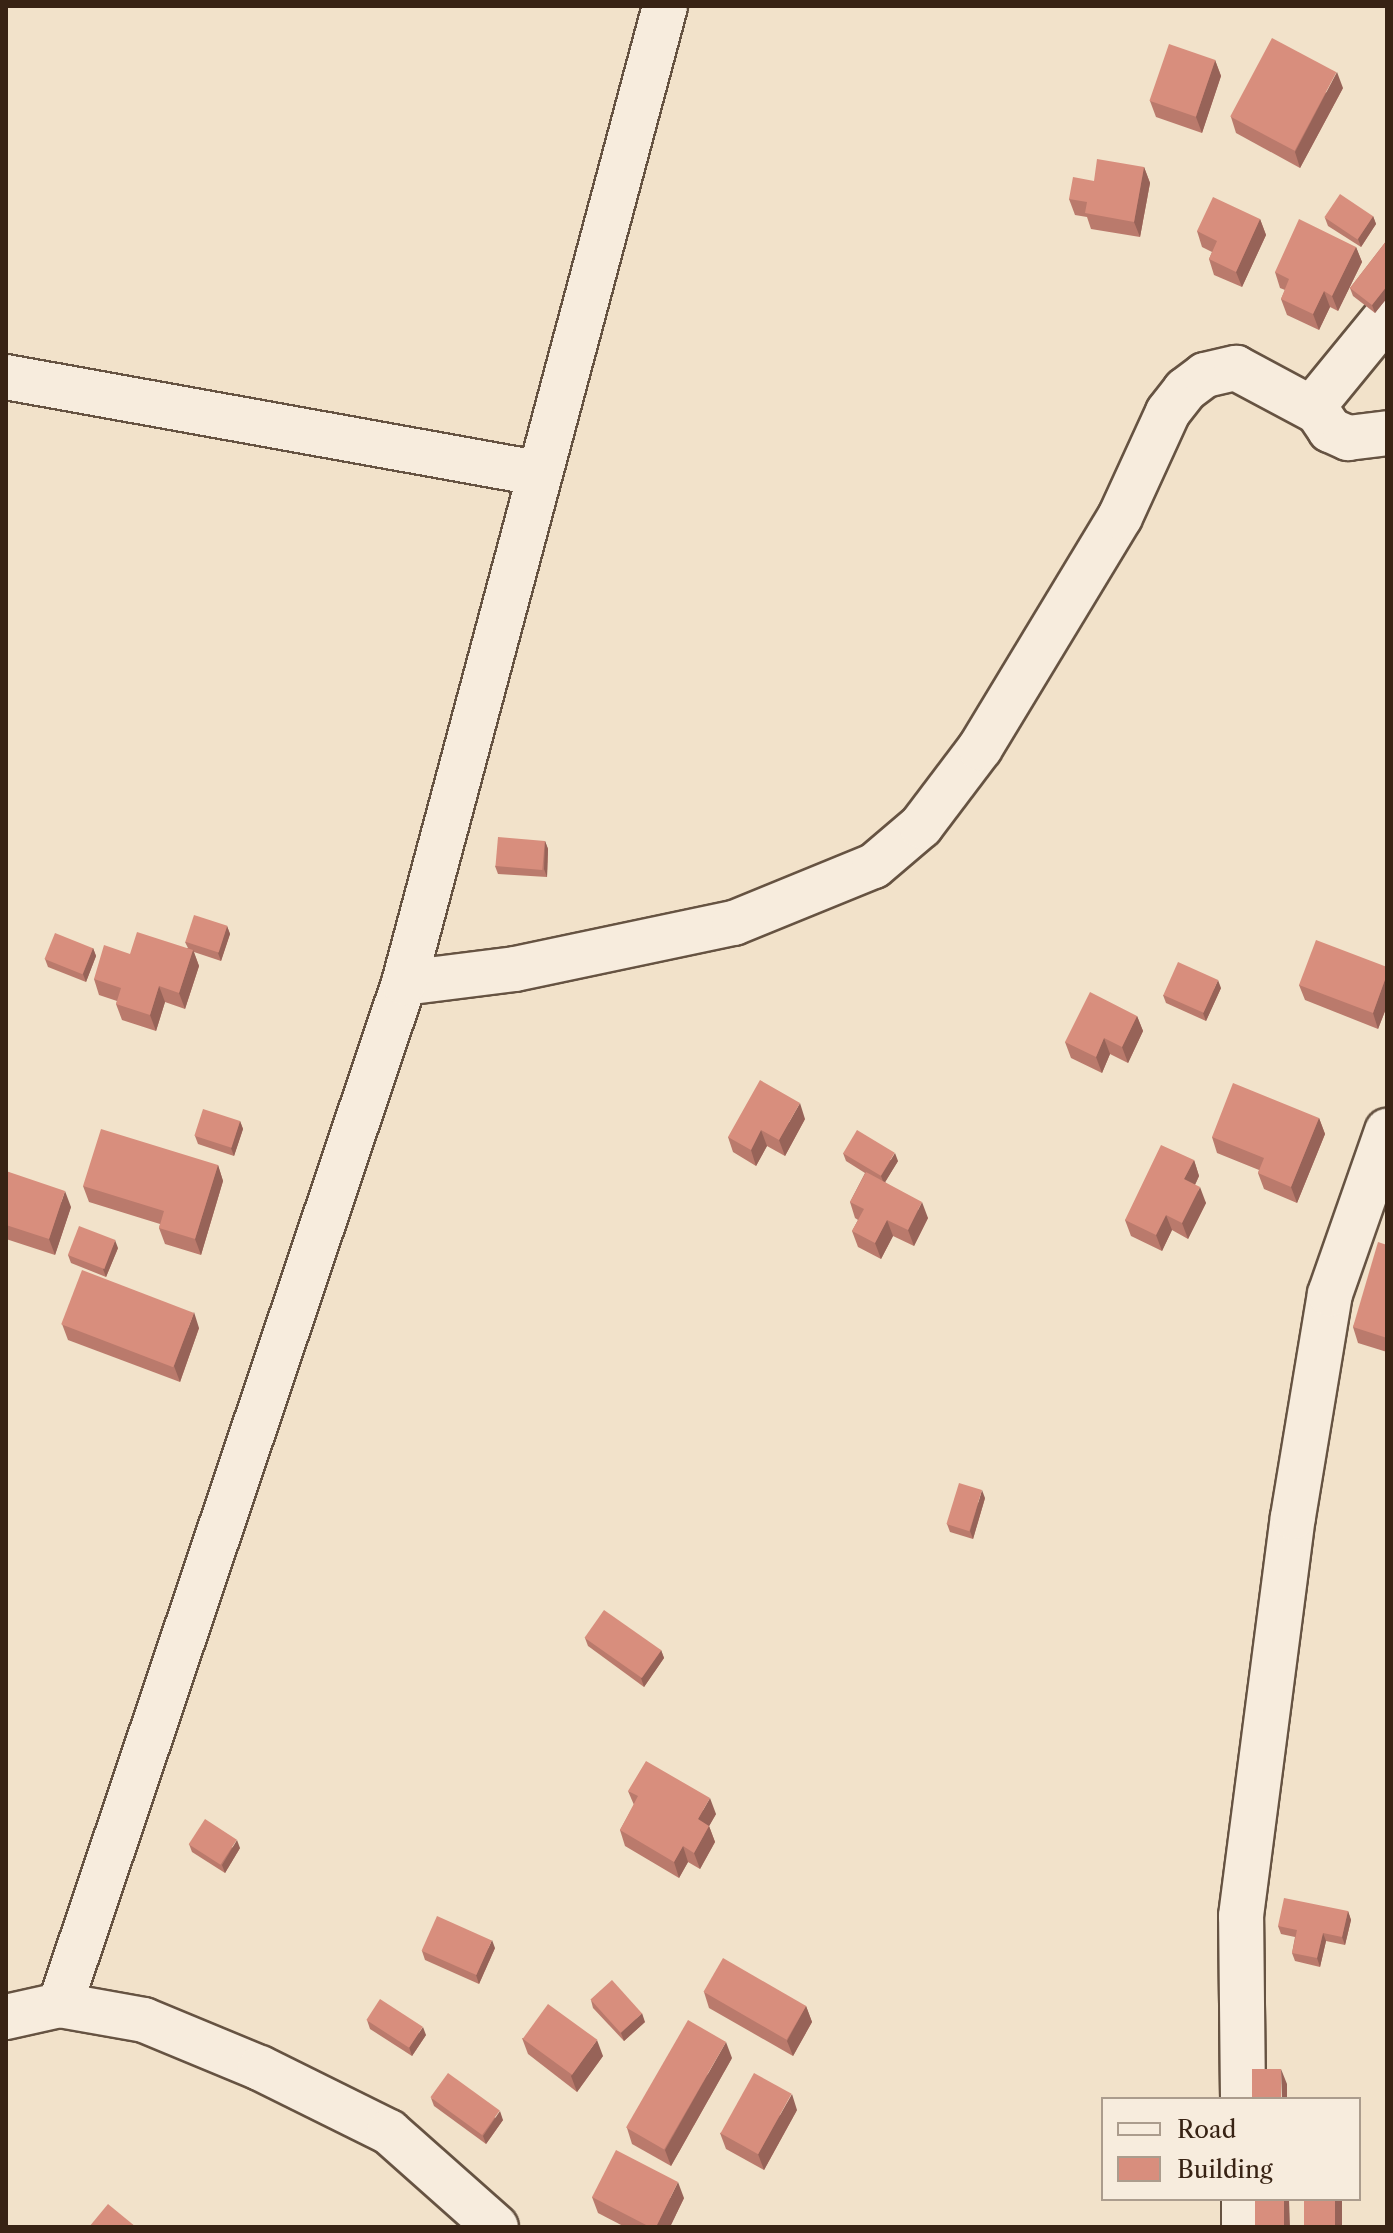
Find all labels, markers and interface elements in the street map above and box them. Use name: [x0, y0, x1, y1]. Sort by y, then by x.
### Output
legend: [1101, 2097, 1361, 2201]
text: Road: [1177, 2115, 1236, 2144]
text: Building: [1177, 2155, 1273, 2184]

